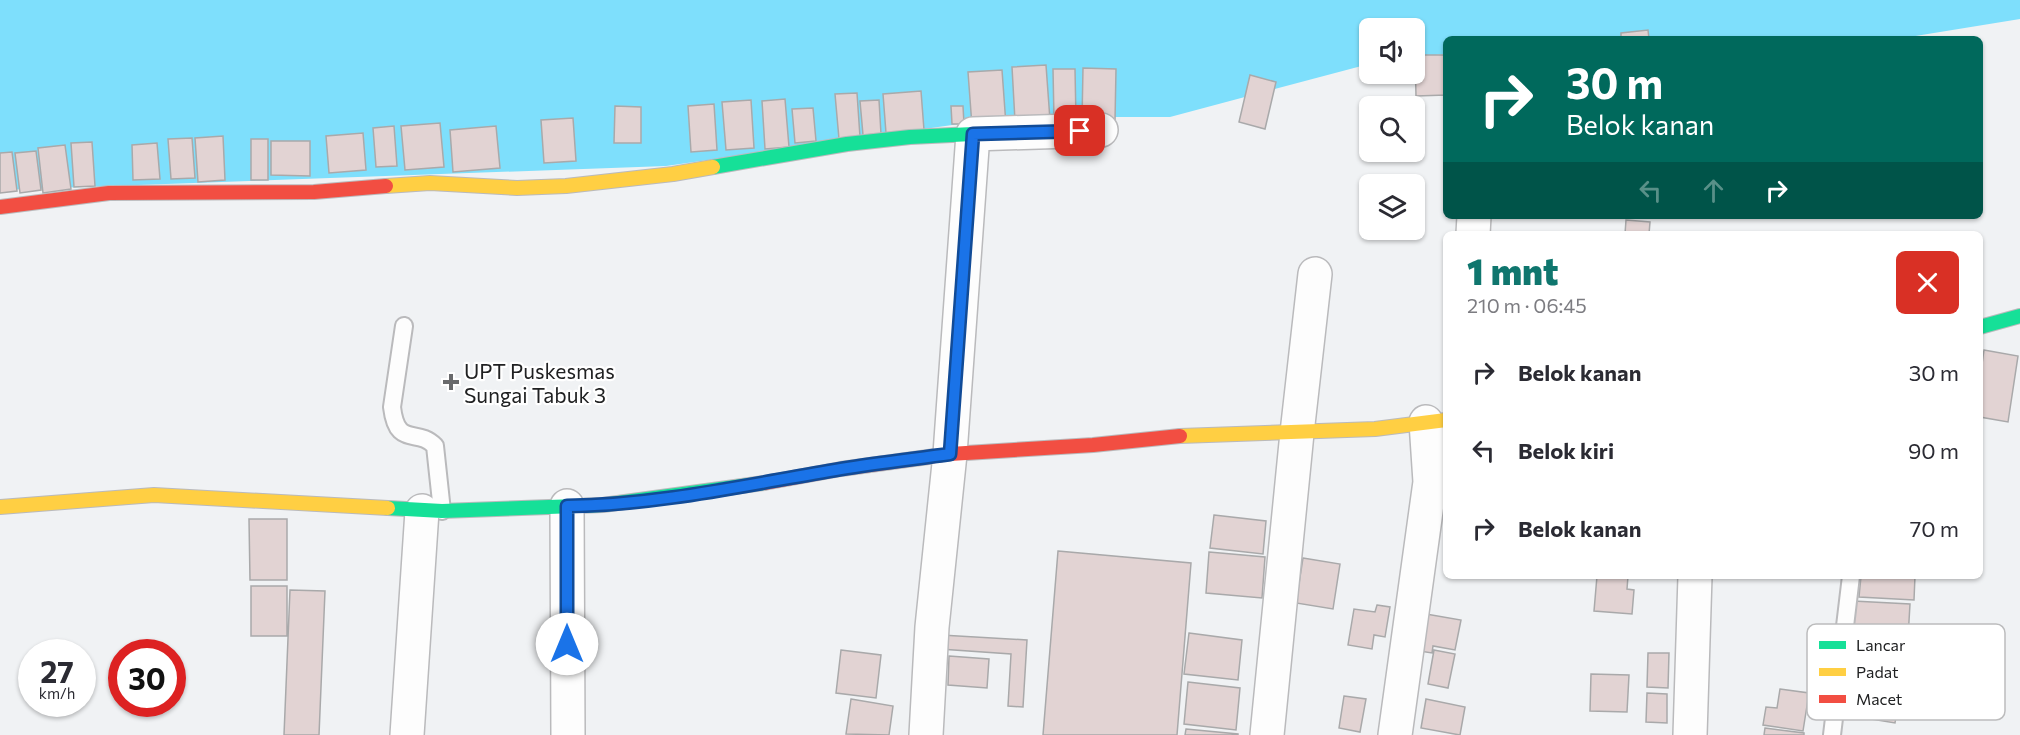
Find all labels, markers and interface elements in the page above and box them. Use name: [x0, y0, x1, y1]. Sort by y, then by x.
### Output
map controls: [1359, 18, 1425, 240]
button: sound: [1359, 18, 1425, 84]
text: 30 m: [1566, 56, 1663, 108]
icon: right: [1467, 60, 1545, 138]
button: search: [1359, 96, 1425, 162]
pin: [1054, 105, 1105, 156]
text: Belok kanan: [1566, 108, 1714, 141]
icon: arrive: [1063, 114, 1096, 147]
button: layers: [1359, 174, 1425, 240]
icon: left: [1634, 174, 1667, 207]
icon: ahead: [1697, 174, 1730, 207]
icon: right: [1760, 174, 1793, 207]
text: 1 mnt: [1467, 248, 1558, 292]
button: close: [1896, 251, 1959, 314]
text: 210 m · 06:45: [1467, 293, 1587, 317]
icon: right: [1467, 356, 1500, 389]
place label: UPT Puskesmas Sungai Tabuk 3: [464, 358, 615, 407]
text: Belok kanan: [1518, 359, 1641, 386]
text: 30 m: [1909, 359, 1959, 386]
marker: UPT Puskesmas Sungai Tabuk 3: [442, 373, 460, 391]
icon: left: [1467, 434, 1500, 467]
text: Belok kiri: [1518, 437, 1614, 464]
text: 90 m: [1908, 437, 1959, 464]
icon: right: [1467, 512, 1500, 545]
text: Belok kanan: [1518, 515, 1641, 542]
text: 70 m: [1910, 515, 1959, 542]
position arrow: [535, 612, 599, 676]
legend: [1807, 624, 2005, 720]
text: Lancar: [1856, 635, 1906, 654]
speed limit sign: 30: [108, 639, 186, 717]
text: 27: [40, 652, 74, 689]
text: Padat: [1856, 662, 1899, 681]
text: km/h: [39, 684, 75, 702]
text: Macet: [1856, 689, 1903, 708]

